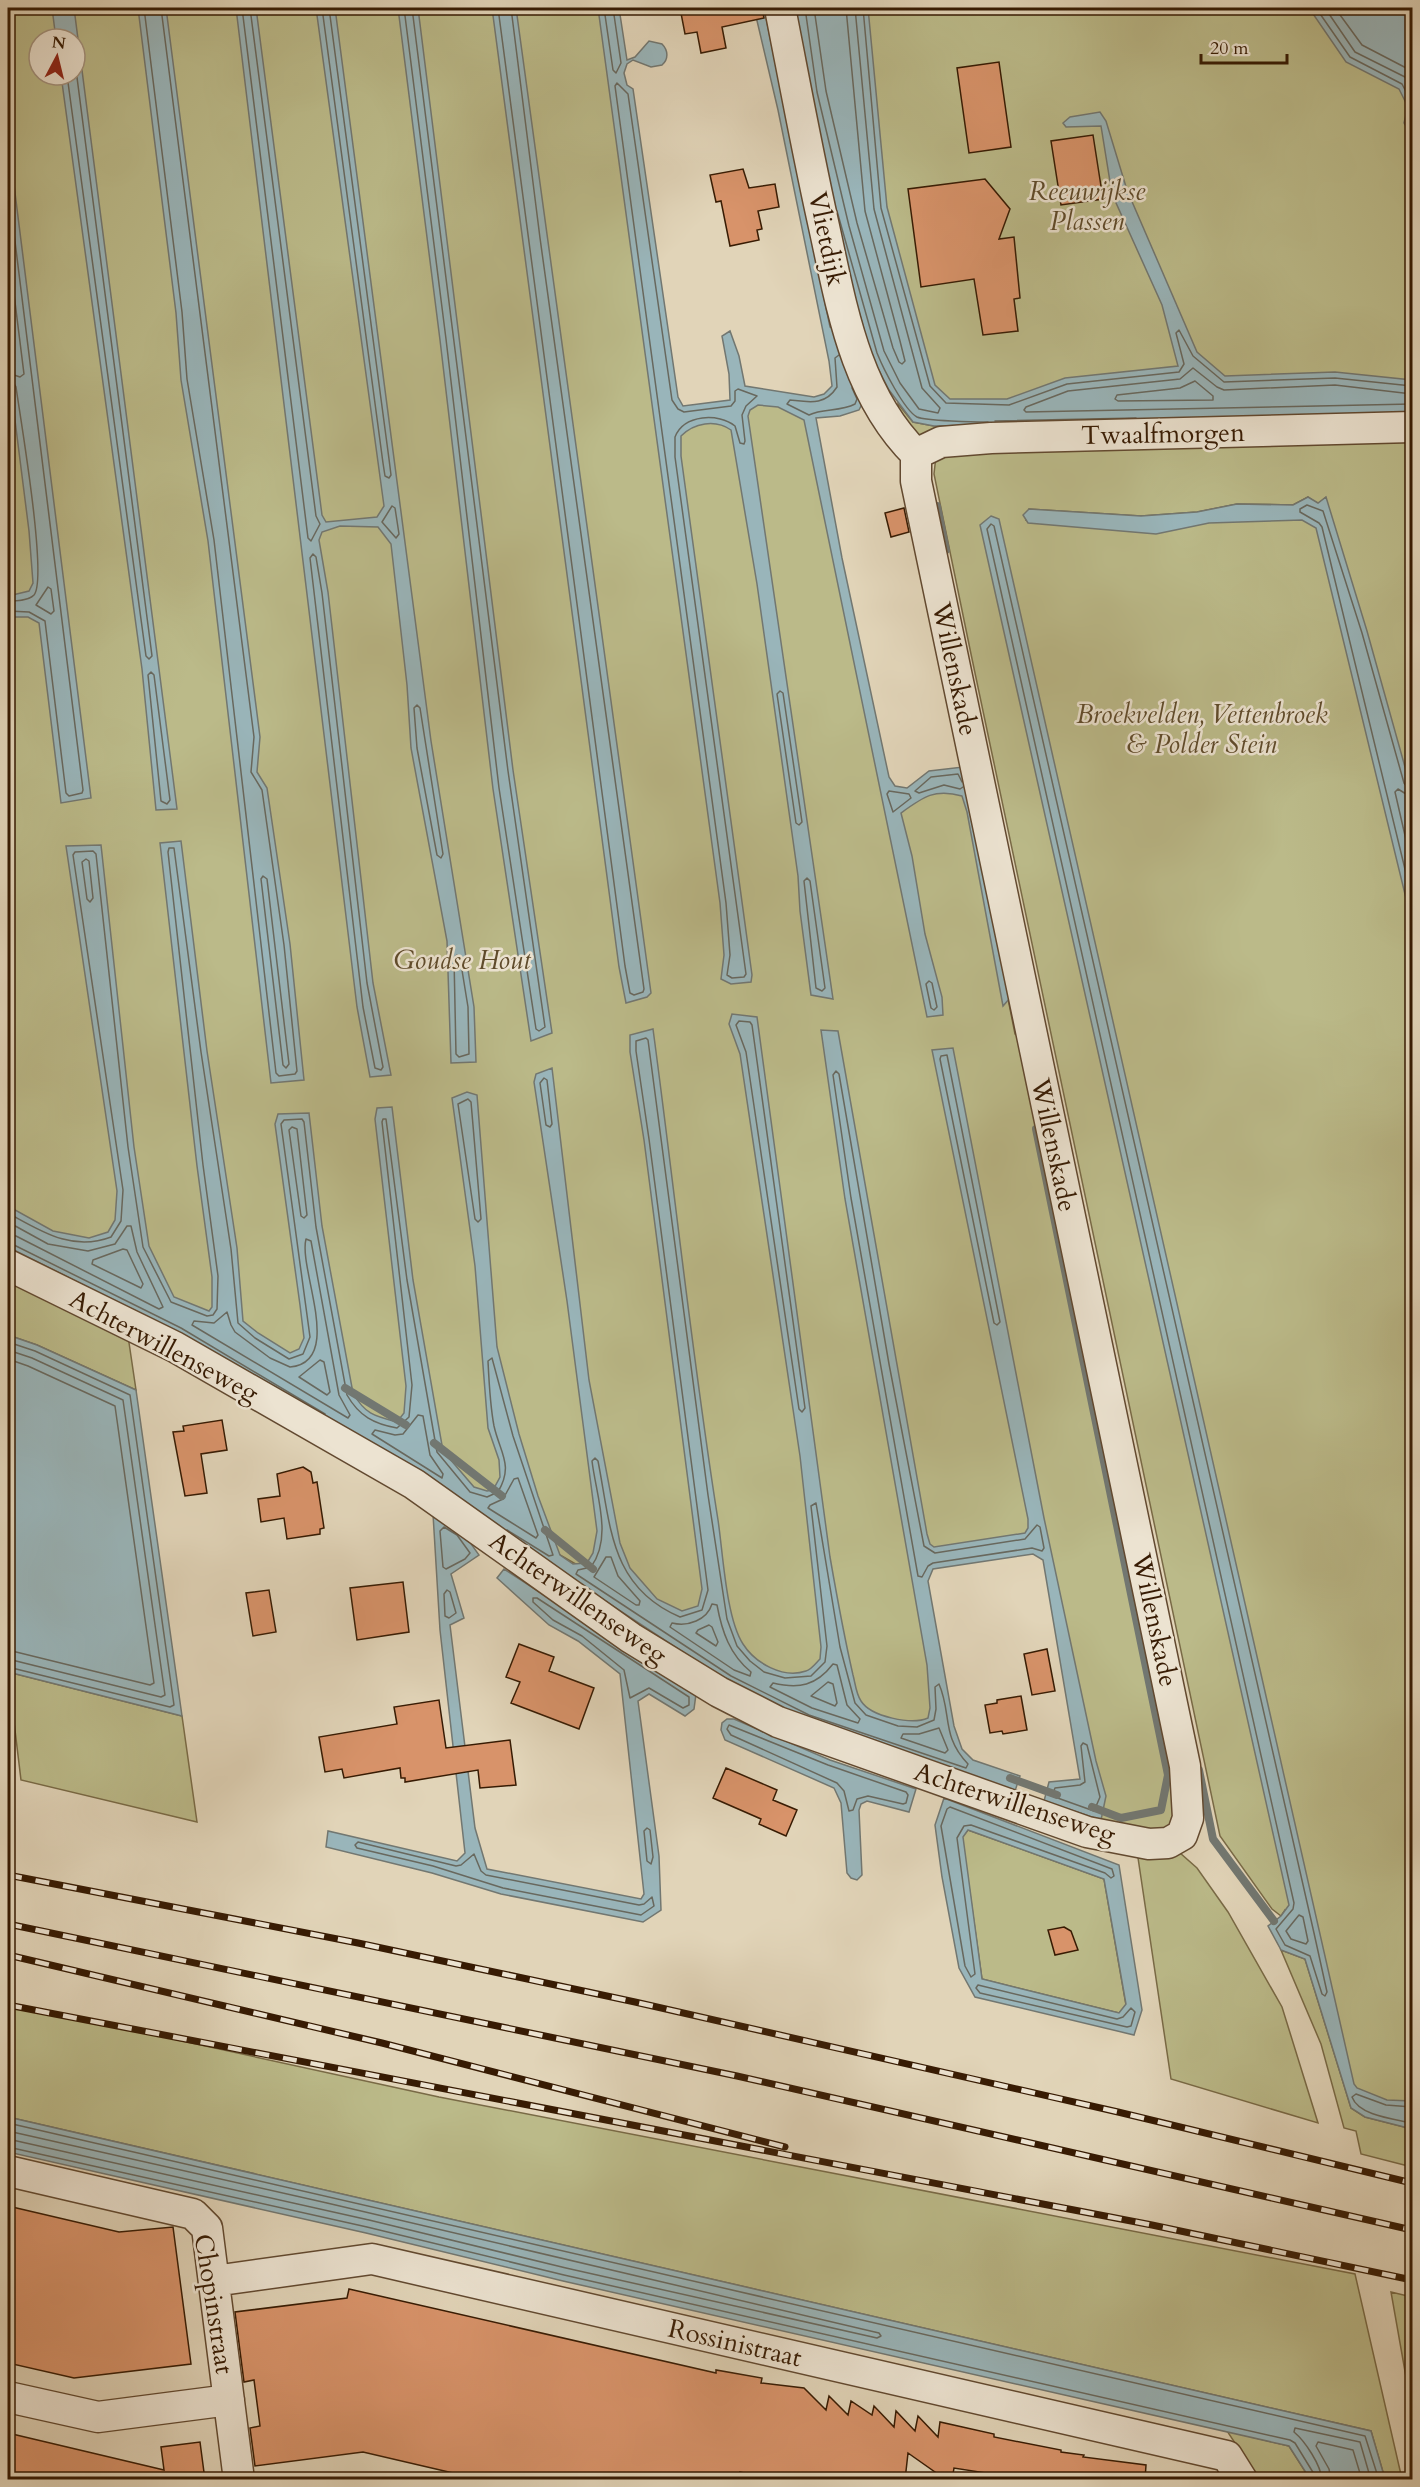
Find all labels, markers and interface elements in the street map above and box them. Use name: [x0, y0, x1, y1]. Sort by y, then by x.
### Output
north arrow: [27, 27, 87, 87]
scale bar: [1201, 27, 1286, 65]
text: N: [50, 31, 67, 55]
text: 20 m: [1210, 36, 1249, 61]
park label: Reeuwijkse Plassen: [1029, 174, 1146, 239]
street label: Vlietdijk: [800, 189, 854, 289]
street label: Twaalfmorgen: [1081, 415, 1245, 453]
street label: Willenskade: [924, 598, 986, 739]
park label: Broekvelden, Vettenbroek & Polder Stein: [1076, 697, 1328, 762]
park label: Goudse Hout: [393, 943, 531, 978]
street label: Willenskade: [1023, 1074, 1085, 1215]
street label: Achterwillenseweg: [63, 1281, 265, 1411]
street label: Achterwillenseweg: [482, 1523, 674, 1673]
street label: Willenskade: [1124, 1549, 1186, 1690]
street label: Achterwillenseweg: [910, 1754, 1121, 1852]
street label: Chopinstraat: [186, 2232, 242, 2376]
street label: Rossinistraat: [665, 2311, 805, 2375]

